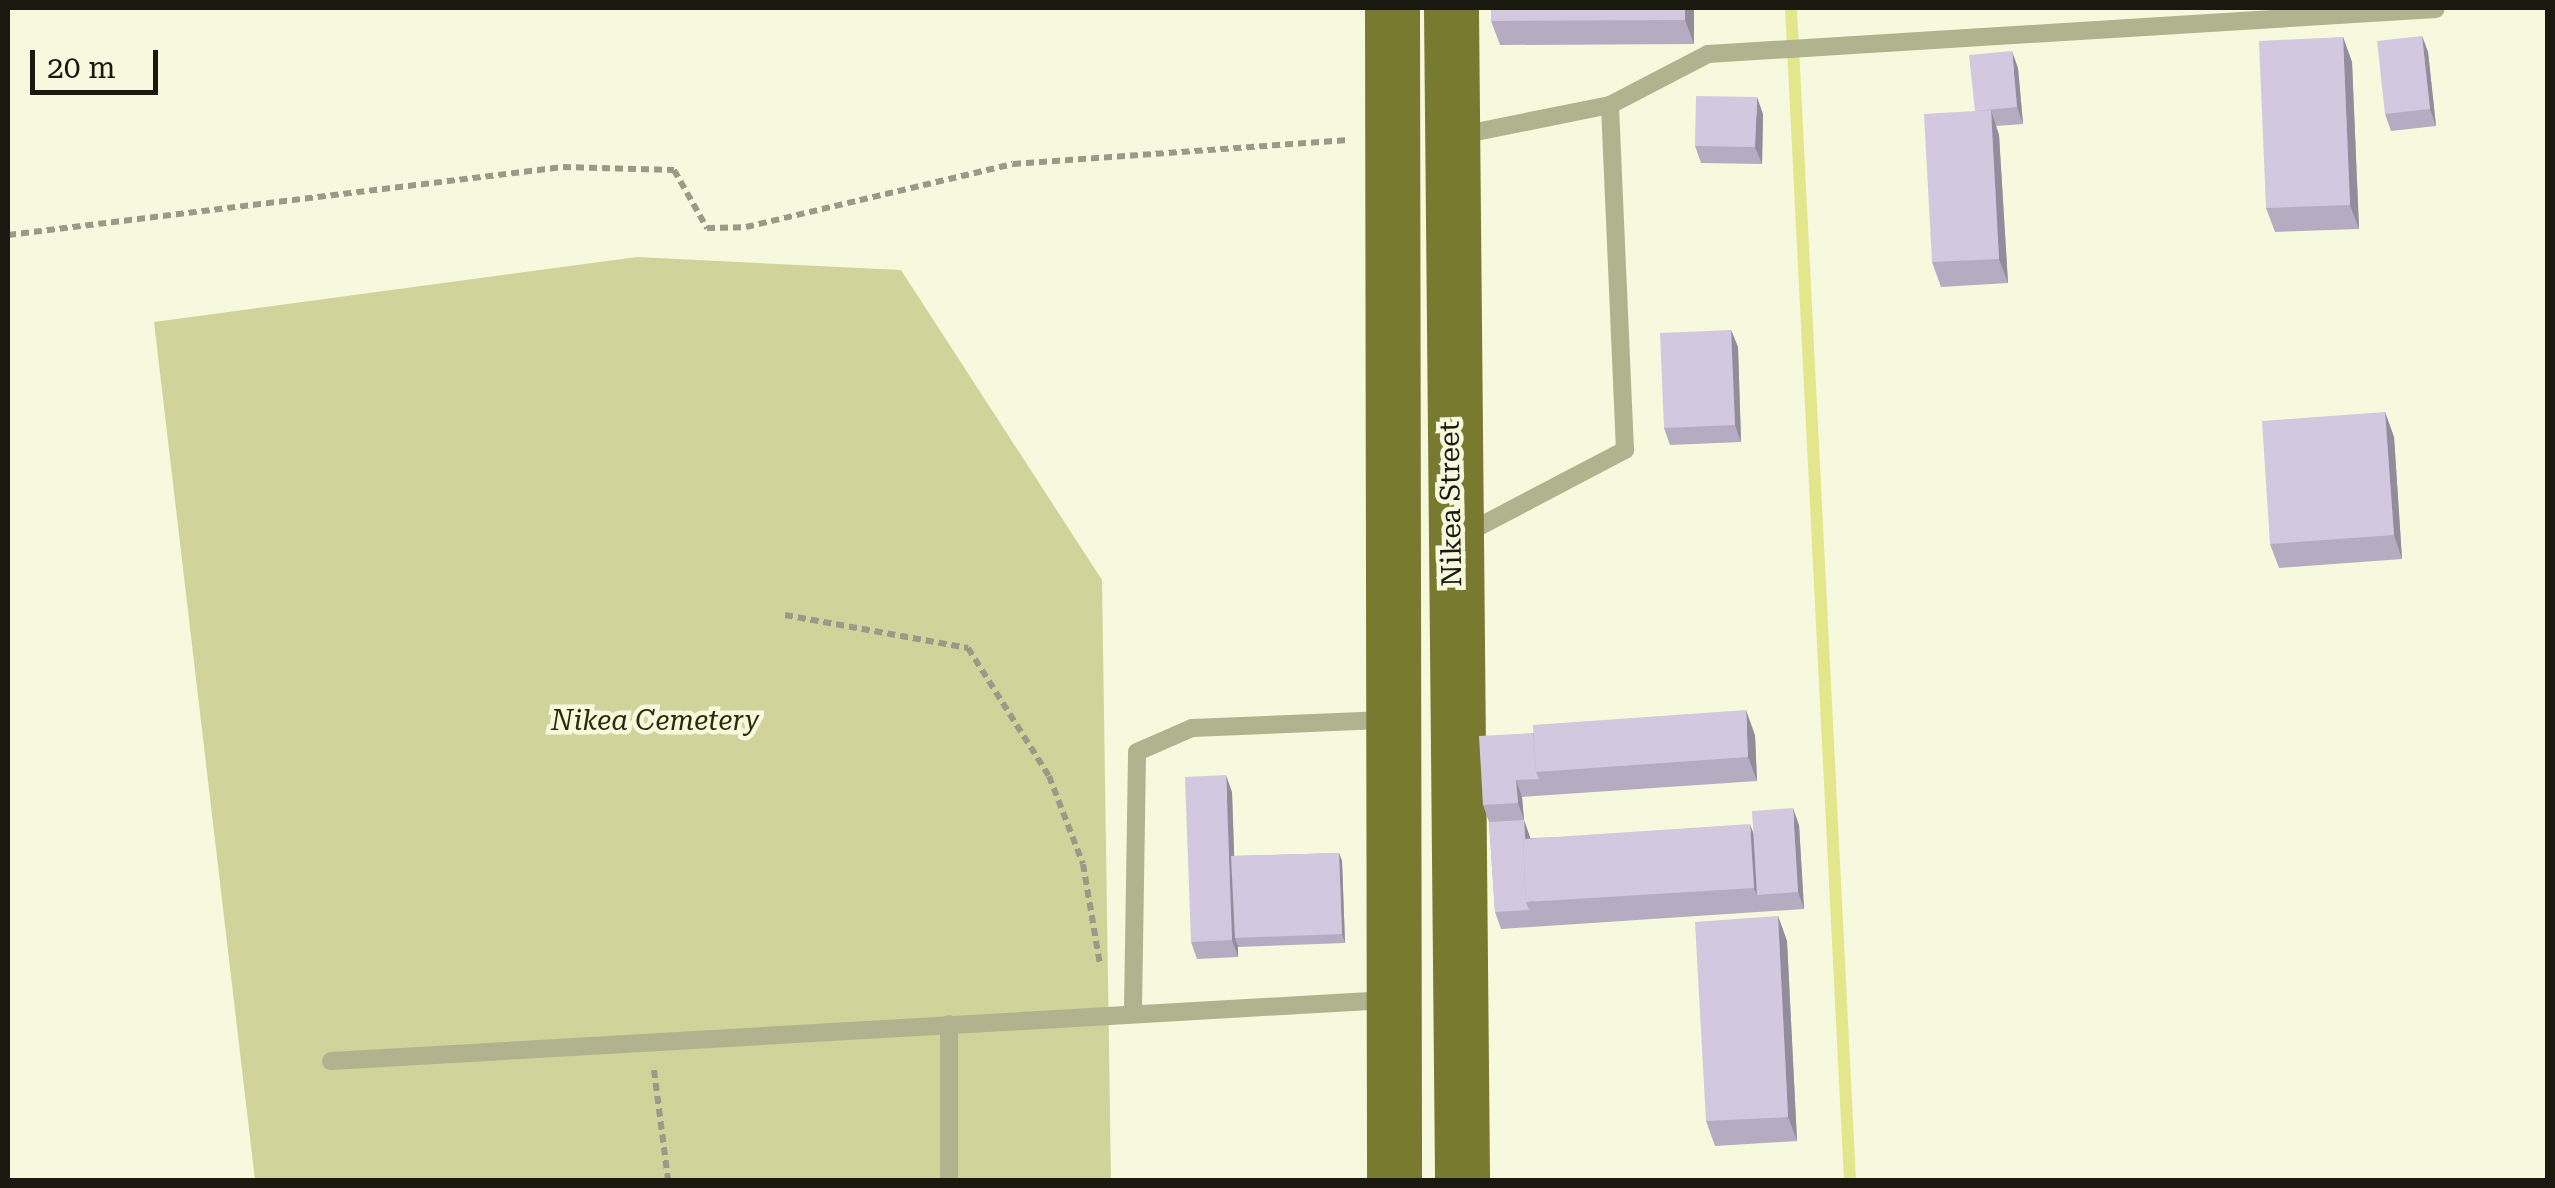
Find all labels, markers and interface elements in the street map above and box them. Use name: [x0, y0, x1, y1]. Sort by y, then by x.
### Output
scale bar: [35, 30, 162, 92]
text: 20 m: [47, 50, 116, 85]
street label: Nikea Street: [1433, 421, 1469, 587]
park label: Nikea Cemetery: [551, 704, 759, 738]

